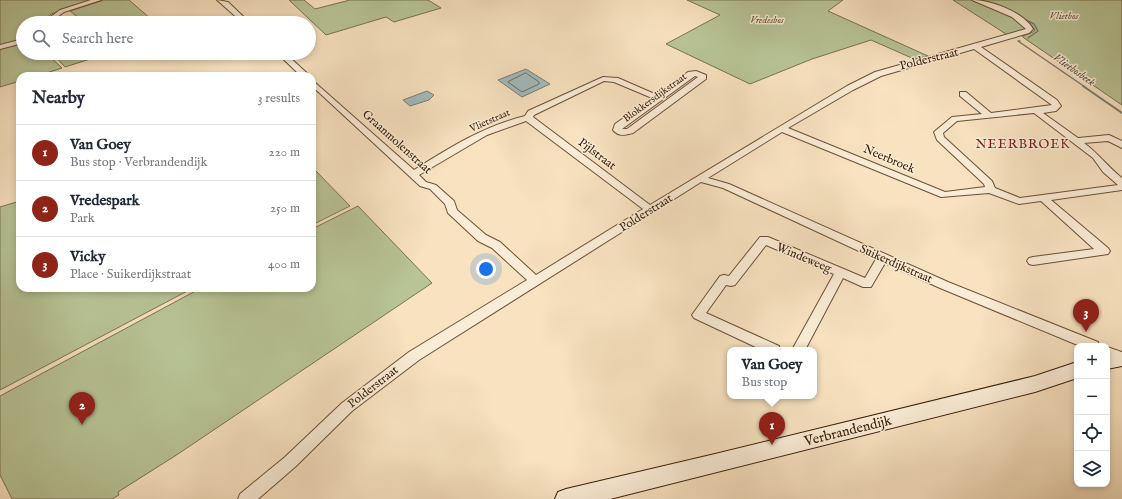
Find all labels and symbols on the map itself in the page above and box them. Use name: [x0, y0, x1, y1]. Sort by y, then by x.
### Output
park label: Vlietbos: [1050, 10, 1079, 23]
park label: Vredesbos: [750, 14, 784, 27]
street label: Polderstraat: [898, 44, 960, 74]
water label: Vlietbosbeek: [1050, 51, 1098, 90]
street label: Blokkersdijkstraat: [621, 70, 690, 125]
street label: Vlietstraat: [467, 106, 513, 136]
street label: Graanmolenstraat: [359, 107, 435, 177]
street label: Pijlstraat: [575, 135, 619, 173]
district label: NEERBROEK: [975, 136, 1071, 153]
street label: Neerbroek: [861, 141, 918, 177]
street label: Polderstraat: [617, 191, 675, 235]
street label: Windeweeg: [774, 240, 834, 276]
street label: Suikerdijkstraat: [857, 241, 935, 287]
your location: [476, 259, 496, 279]
pin: 3: [1073, 299, 1099, 332]
street label: Polderstraat: [345, 363, 401, 411]
pin: 2: [69, 392, 95, 425]
street label: Verbrandendijk: [801, 411, 894, 451]
pin: 1: [759, 412, 785, 445]

